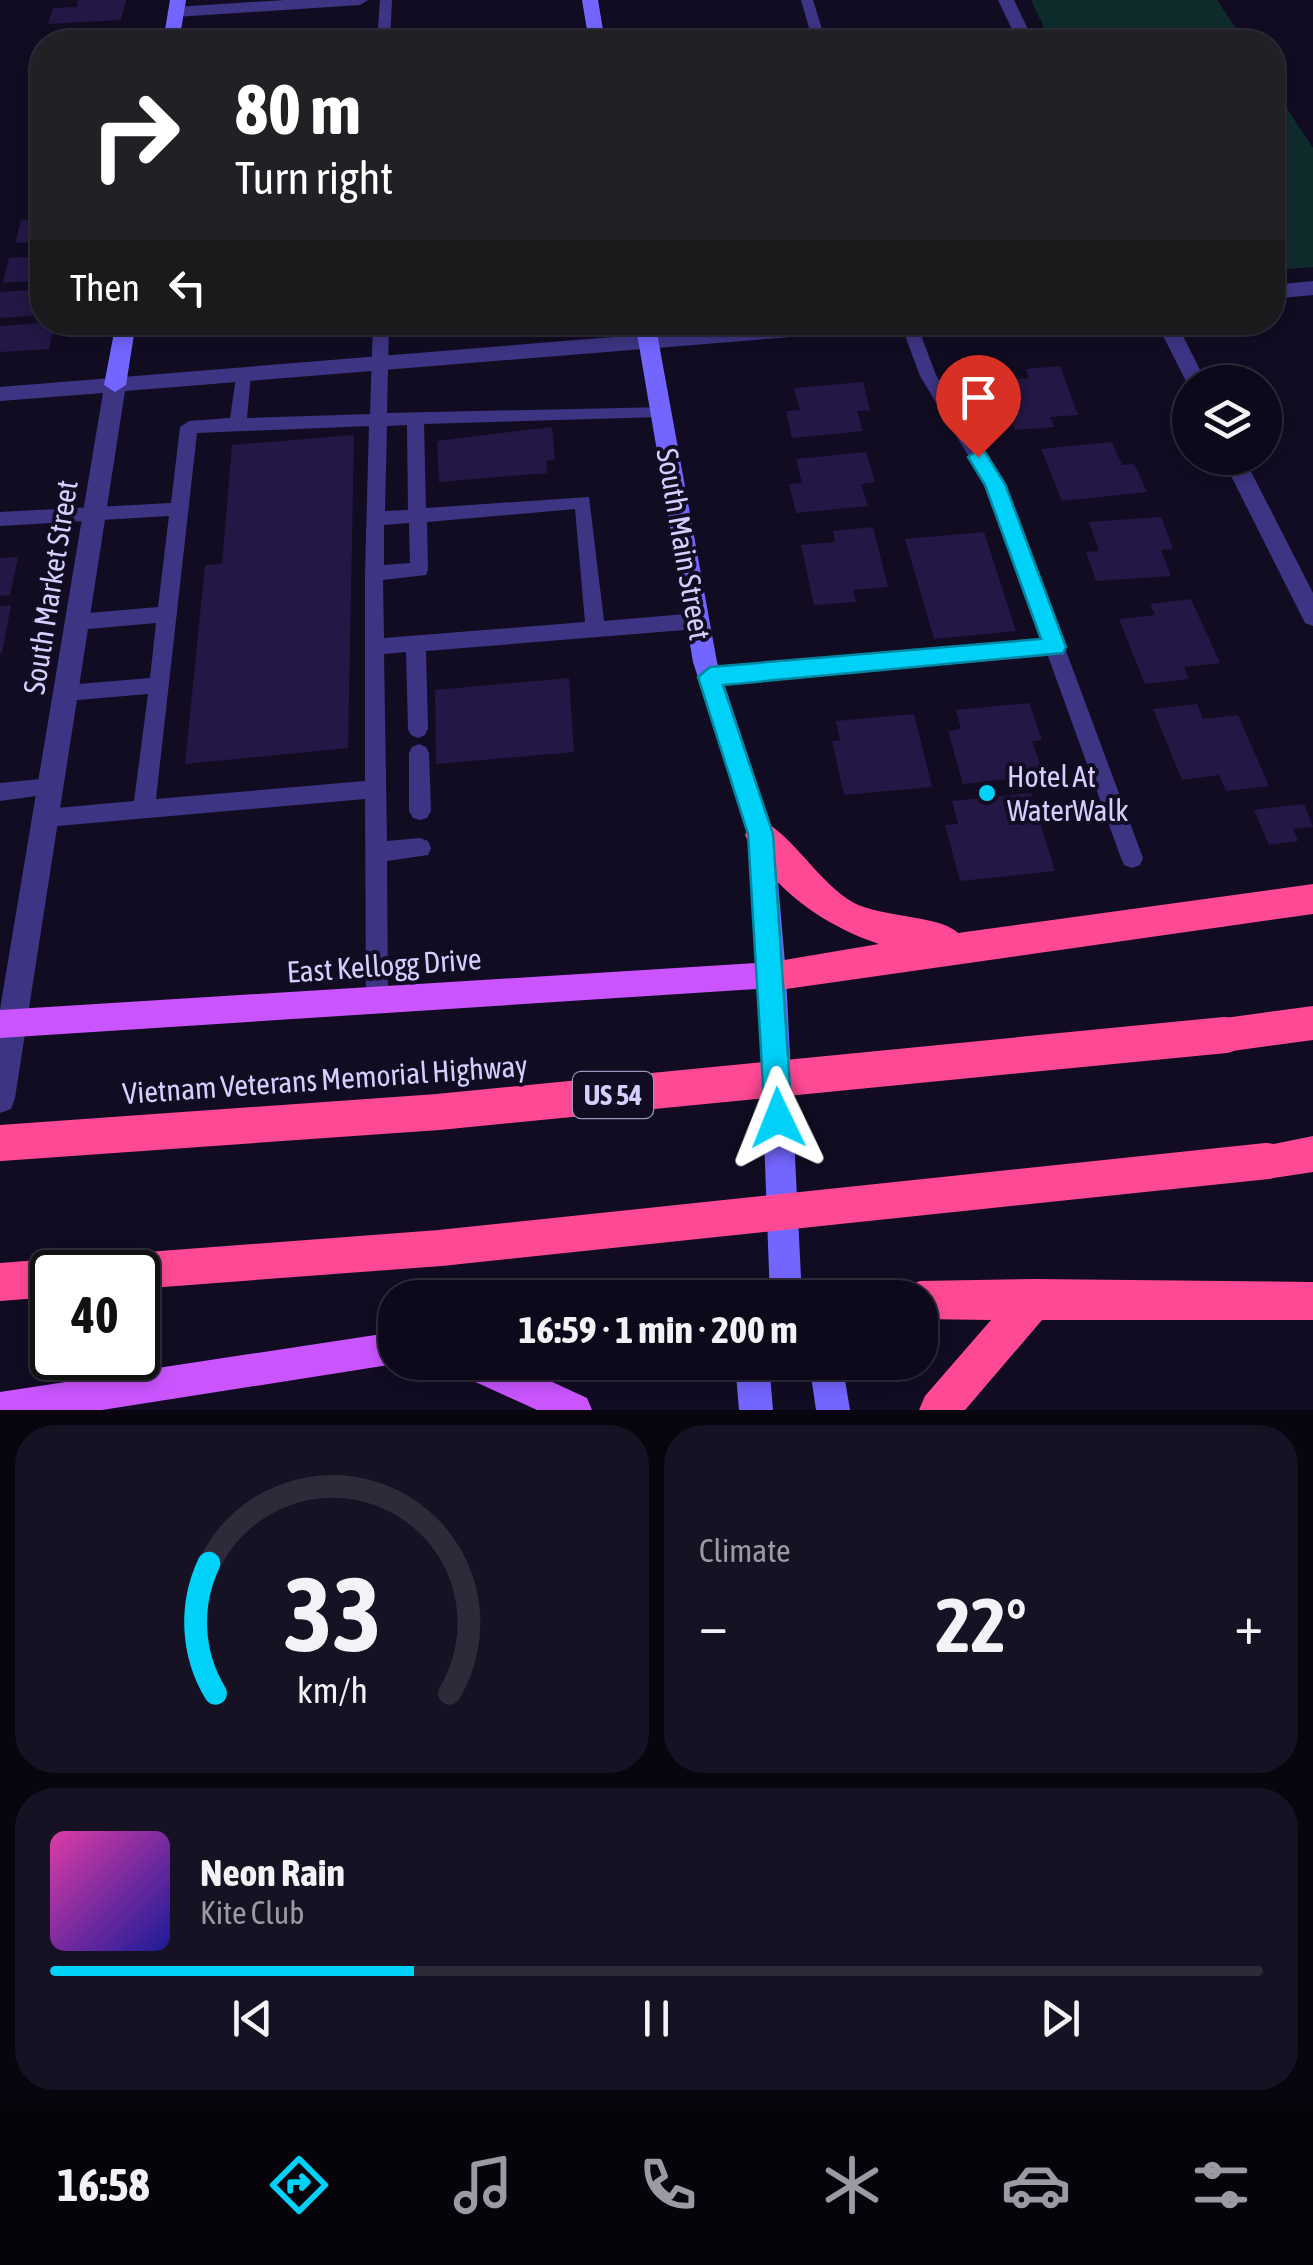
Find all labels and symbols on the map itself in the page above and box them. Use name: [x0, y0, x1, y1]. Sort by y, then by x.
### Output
pin: [936, 355, 1021, 458]
street label: South Main Street: [650, 446, 718, 642]
street label: South Market Street: [16, 478, 84, 696]
place label: Hotel At WaterWalk: [1007, 759, 1129, 827]
marker: Hotel At WaterWalk: [976, 782, 998, 804]
street label: East Kellogg Drive: [286, 941, 482, 989]
street label: Vietnam Veterans Memorial Highway: [121, 1048, 529, 1110]
position arrow: [726, 1066, 830, 1170]
road number: US 54: [573, 1072, 653, 1118]
speed limit sign: 40: [30, 1250, 160, 1380]

